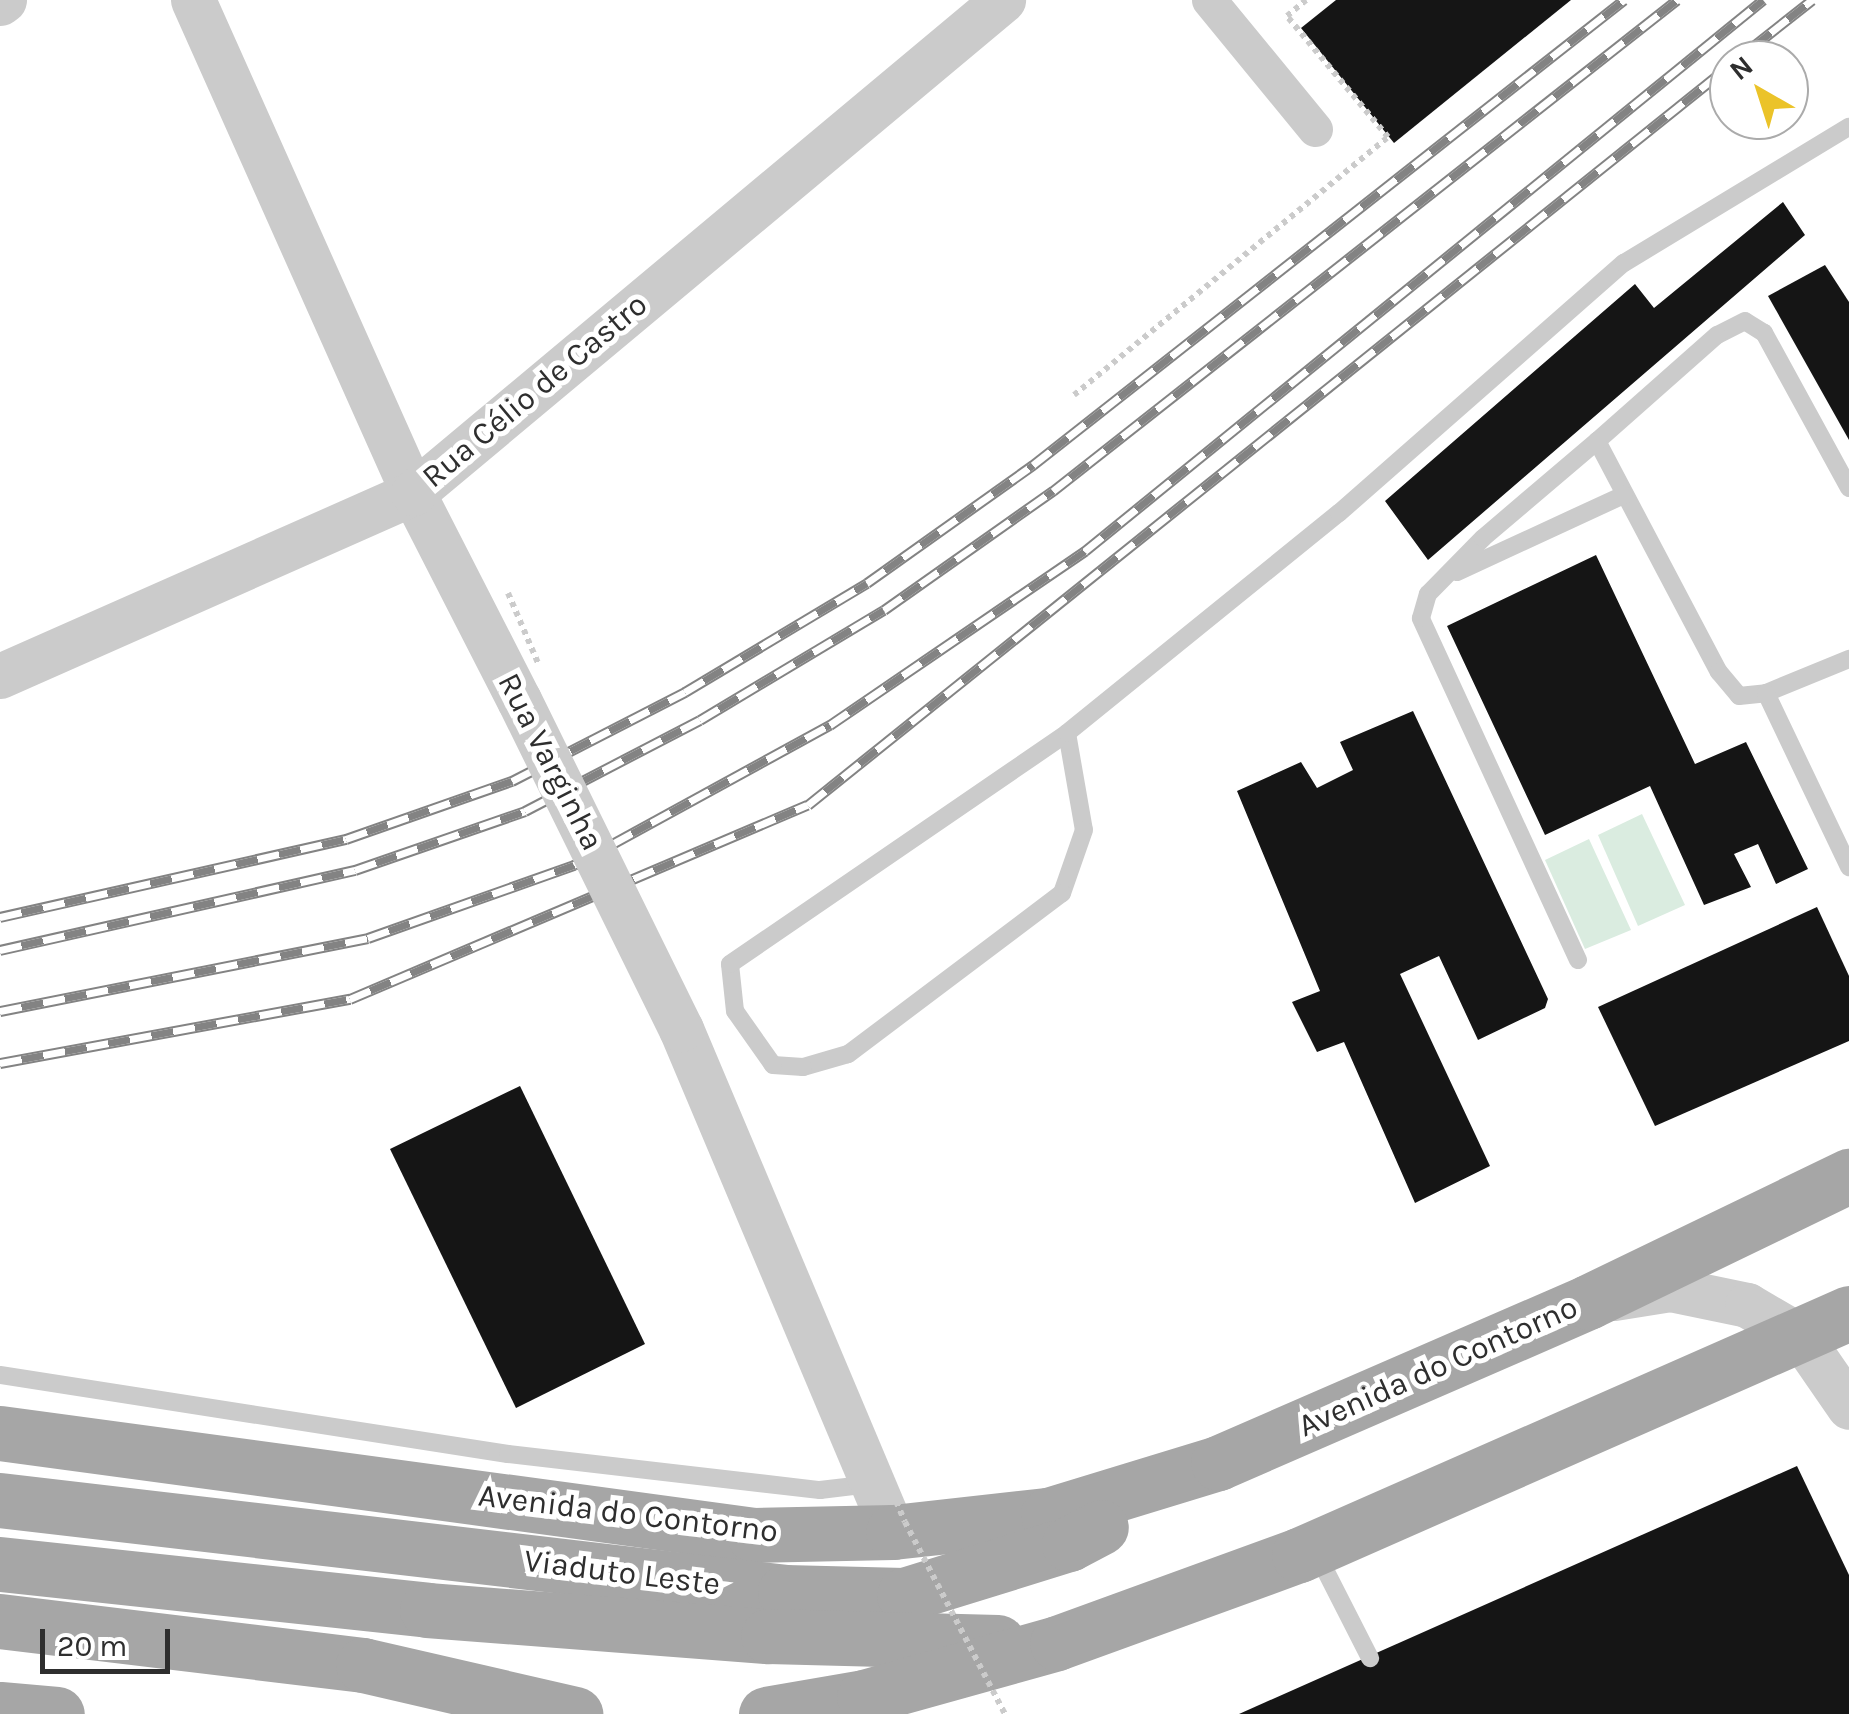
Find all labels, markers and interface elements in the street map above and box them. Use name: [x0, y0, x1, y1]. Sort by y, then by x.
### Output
north arrow: [1709, 40, 1809, 140]
text: N: [1723, 49, 1759, 87]
street label: Rua Célio de Castro: [415, 286, 655, 496]
street label: Rua Varginha: [489, 667, 611, 857]
street label: Avenida do Contorno: [1292, 1288, 1584, 1446]
street label: Avenida do Contorno: [476, 1477, 780, 1551]
street label: Viaduto Leste: [522, 1542, 722, 1604]
scale bar: [45, 1609, 175, 1671]
text: 20 m: [57, 1628, 127, 1664]

